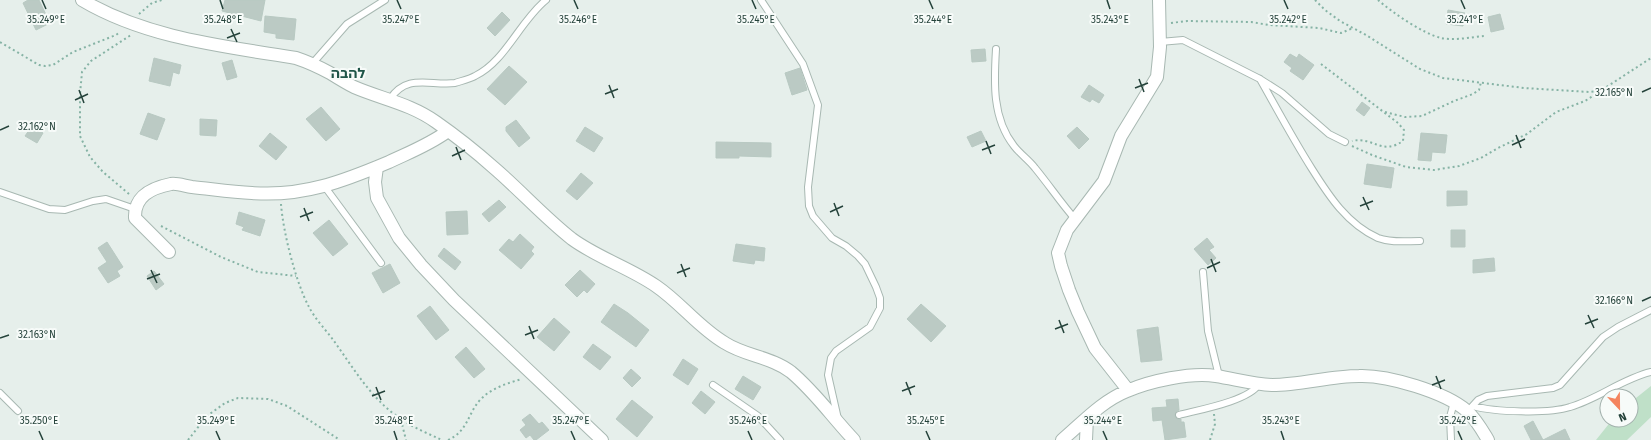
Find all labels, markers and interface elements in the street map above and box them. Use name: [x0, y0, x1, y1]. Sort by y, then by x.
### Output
text: 35.249°E: [27, 14, 65, 26]
text: 35.248°E: [204, 14, 242, 26]
text: 35.247°E: [382, 14, 420, 26]
text: 35.246°E: [559, 14, 597, 26]
text: 35.245°E: [737, 14, 775, 26]
text: 35.244°E: [914, 14, 952, 26]
text: 35.243°E: [1091, 14, 1129, 26]
text: 35.242°E: [1269, 14, 1307, 26]
text: 35.241°E: [1447, 14, 1483, 26]
district label: להבה: [331, 65, 365, 82]
text: 32.165°N: [1595, 87, 1633, 99]
text: 32.162°N: [18, 121, 56, 133]
text: 32.166°N: [1595, 295, 1633, 307]
text: 32.163°N: [18, 329, 56, 341]
north arrow: [1599, 388, 1639, 428]
text: N: [1617, 409, 1628, 424]
text: 35.250°E: [20, 415, 58, 427]
text: 35.249°E: [197, 415, 235, 427]
text: 35.248°E: [375, 415, 413, 427]
text: 35.247°E: [552, 415, 590, 427]
text: 35.246°E: [729, 415, 767, 427]
text: 35.245°E: [907, 415, 945, 427]
text: 35.244°E: [1084, 415, 1122, 427]
text: 35.243°E: [1262, 415, 1300, 427]
text: 35.242°E: [1439, 415, 1477, 427]

